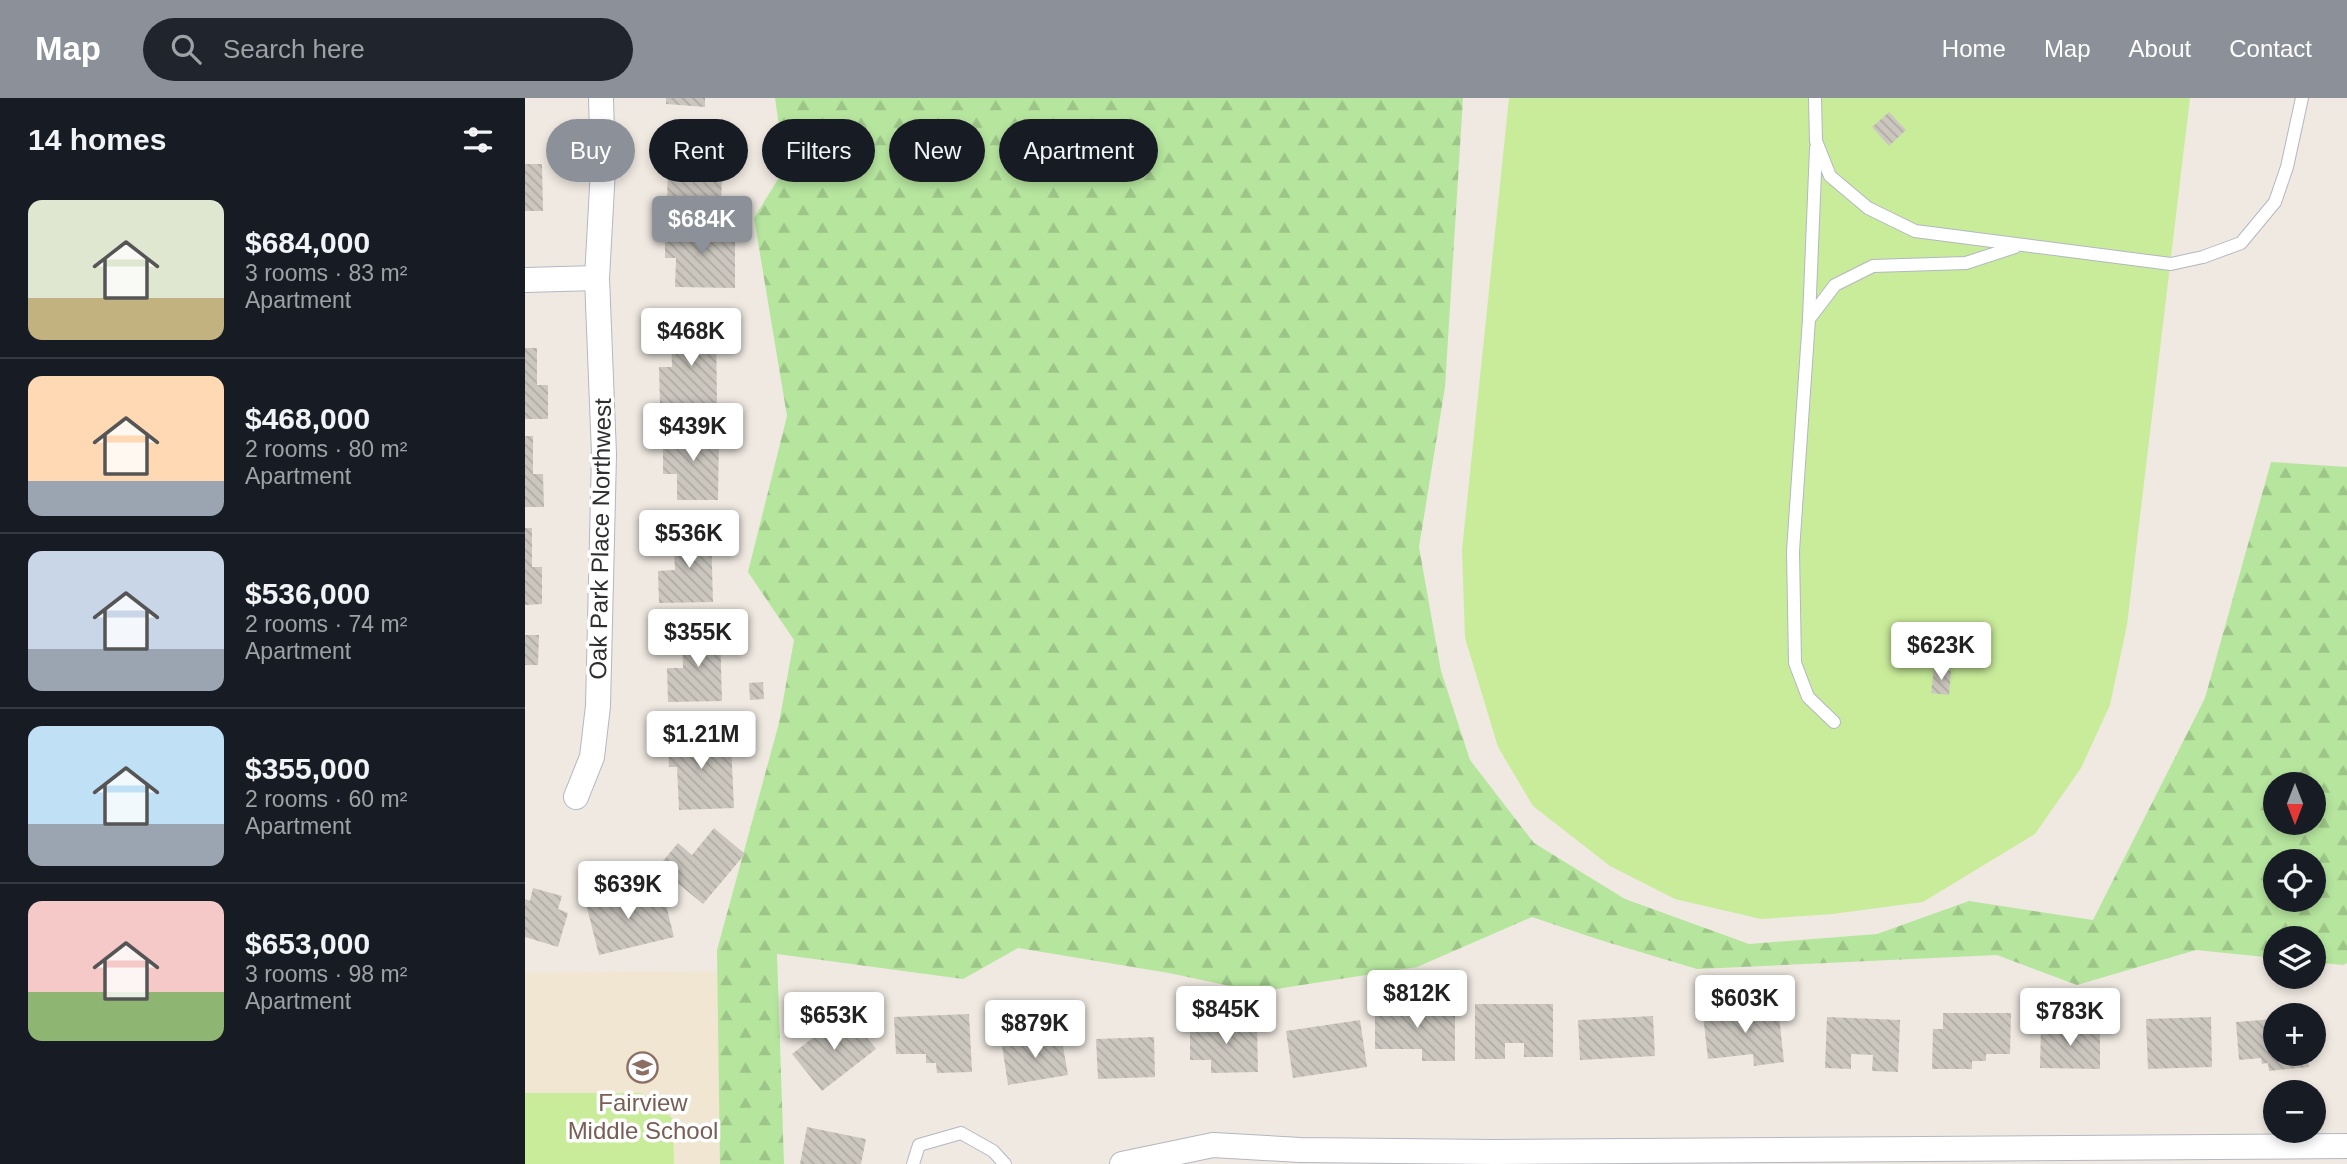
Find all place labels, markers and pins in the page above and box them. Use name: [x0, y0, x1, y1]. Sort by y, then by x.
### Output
pin: $684K: [653, 197, 751, 256]
pin: $468K: [642, 308, 740, 368]
pin: $439K: [644, 404, 742, 463]
pin: $536K: [640, 510, 738, 570]
pin: $355K: [649, 610, 747, 669]
pin: $623K: [1892, 622, 1990, 682]
pin: $1.21M: [644, 712, 758, 771]
pin: $639K: [579, 862, 677, 921]
pin: $812K: [1368, 970, 1466, 1030]
pin: $603K: [1696, 976, 1794, 1035]
pin: $845K: [1177, 986, 1275, 1046]
pin: $783K: [2021, 988, 2119, 1048]
pin: $653K: [785, 992, 883, 1052]
pin: $879K: [986, 1000, 1084, 1060]
school or university icon: Fairview Middle School: [626, 1051, 660, 1085]
place label: Fairview Middle School: [568, 1089, 718, 1144]

